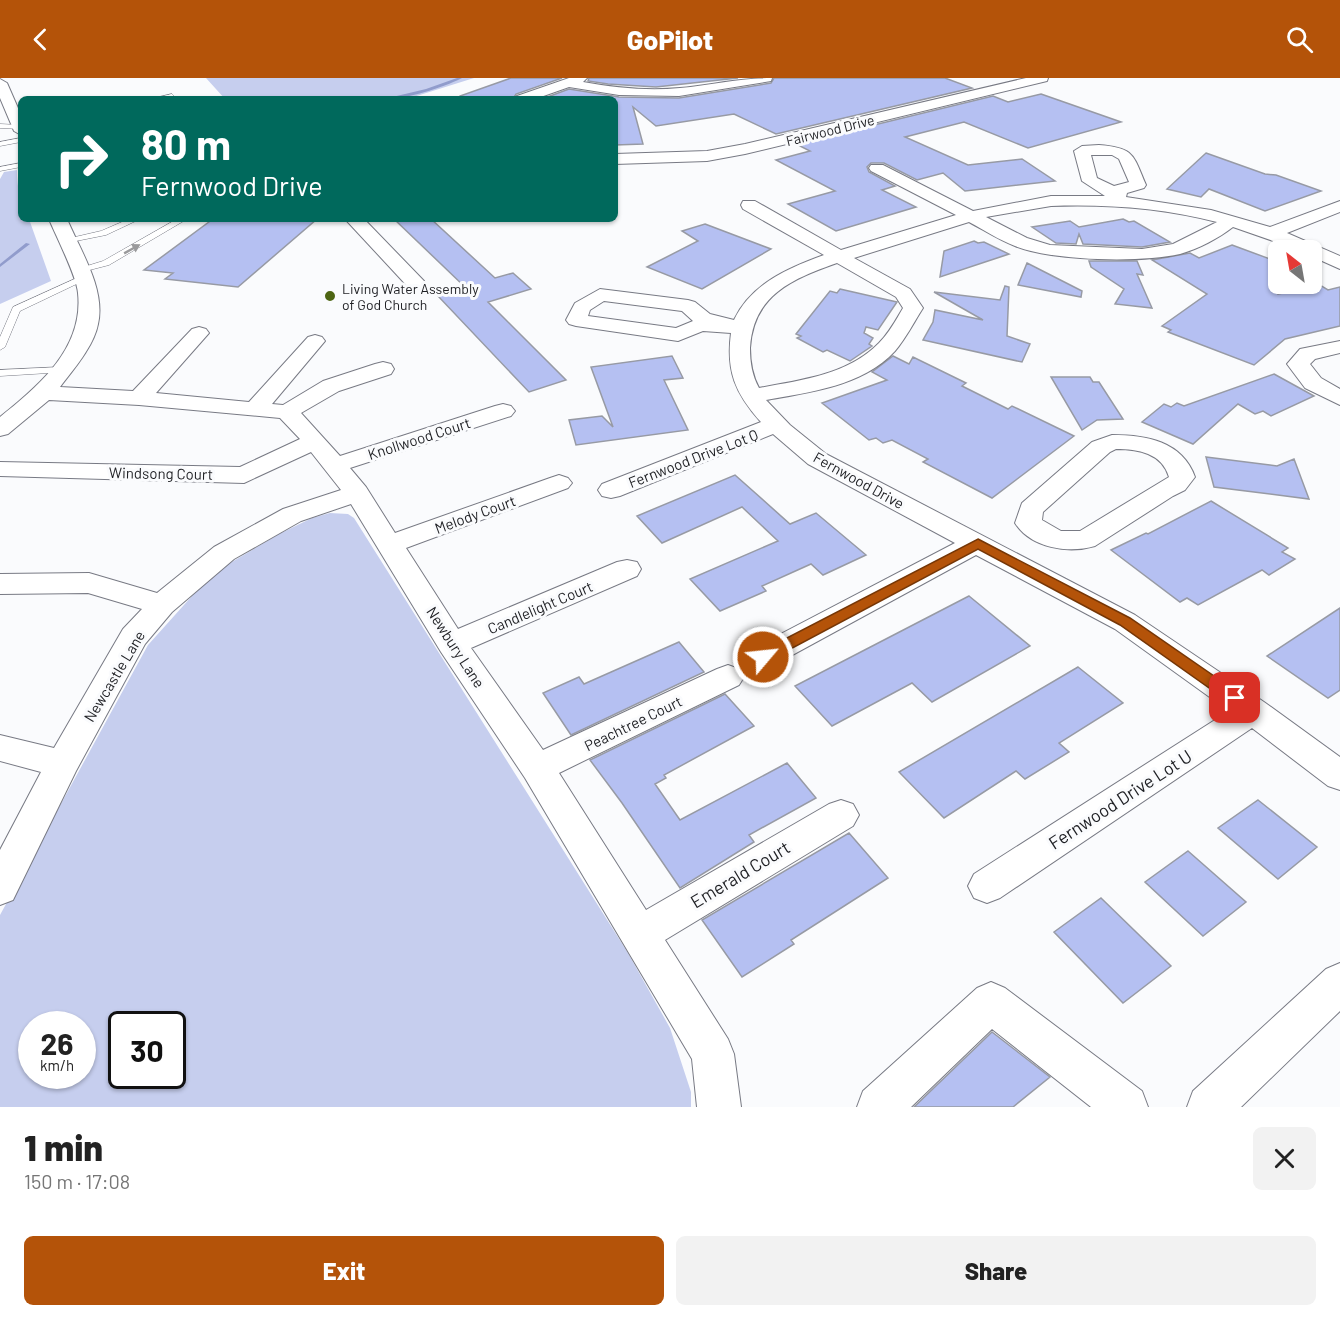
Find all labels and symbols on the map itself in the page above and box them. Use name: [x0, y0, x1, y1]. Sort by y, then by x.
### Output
street label: Fairwood Drive: [784, 111, 876, 149]
north arrow: [1268, 240, 1322, 294]
one-way arrow: [124, 243, 140, 254]
place label: Living Water Assembly of God Church: [342, 280, 479, 313]
marker: Living Water Assembly of God Church: [323, 289, 337, 303]
street label: Knollwood Court: [365, 413, 473, 463]
street label: Fernwood Drive Lot Q: [626, 425, 760, 491]
street label: Fernwood Drive: [811, 448, 907, 512]
street label: Windsong Court: [109, 463, 213, 483]
street label: Melody Court: [432, 491, 518, 537]
street label: Candlelight Court: [485, 577, 595, 637]
street label: Newbury Lane: [423, 603, 489, 691]
position arrow: [731, 625, 795, 689]
street label: Newcastle Lane: [80, 627, 148, 725]
pin: [1209, 672, 1260, 723]
street label: Peachtree Court: [581, 692, 685, 754]
street label: Fernwood Drive Lot U: [1044, 744, 1196, 854]
street label: Emerald Court: [686, 836, 794, 912]
speed limit sign: 30: [108, 1011, 186, 1089]

